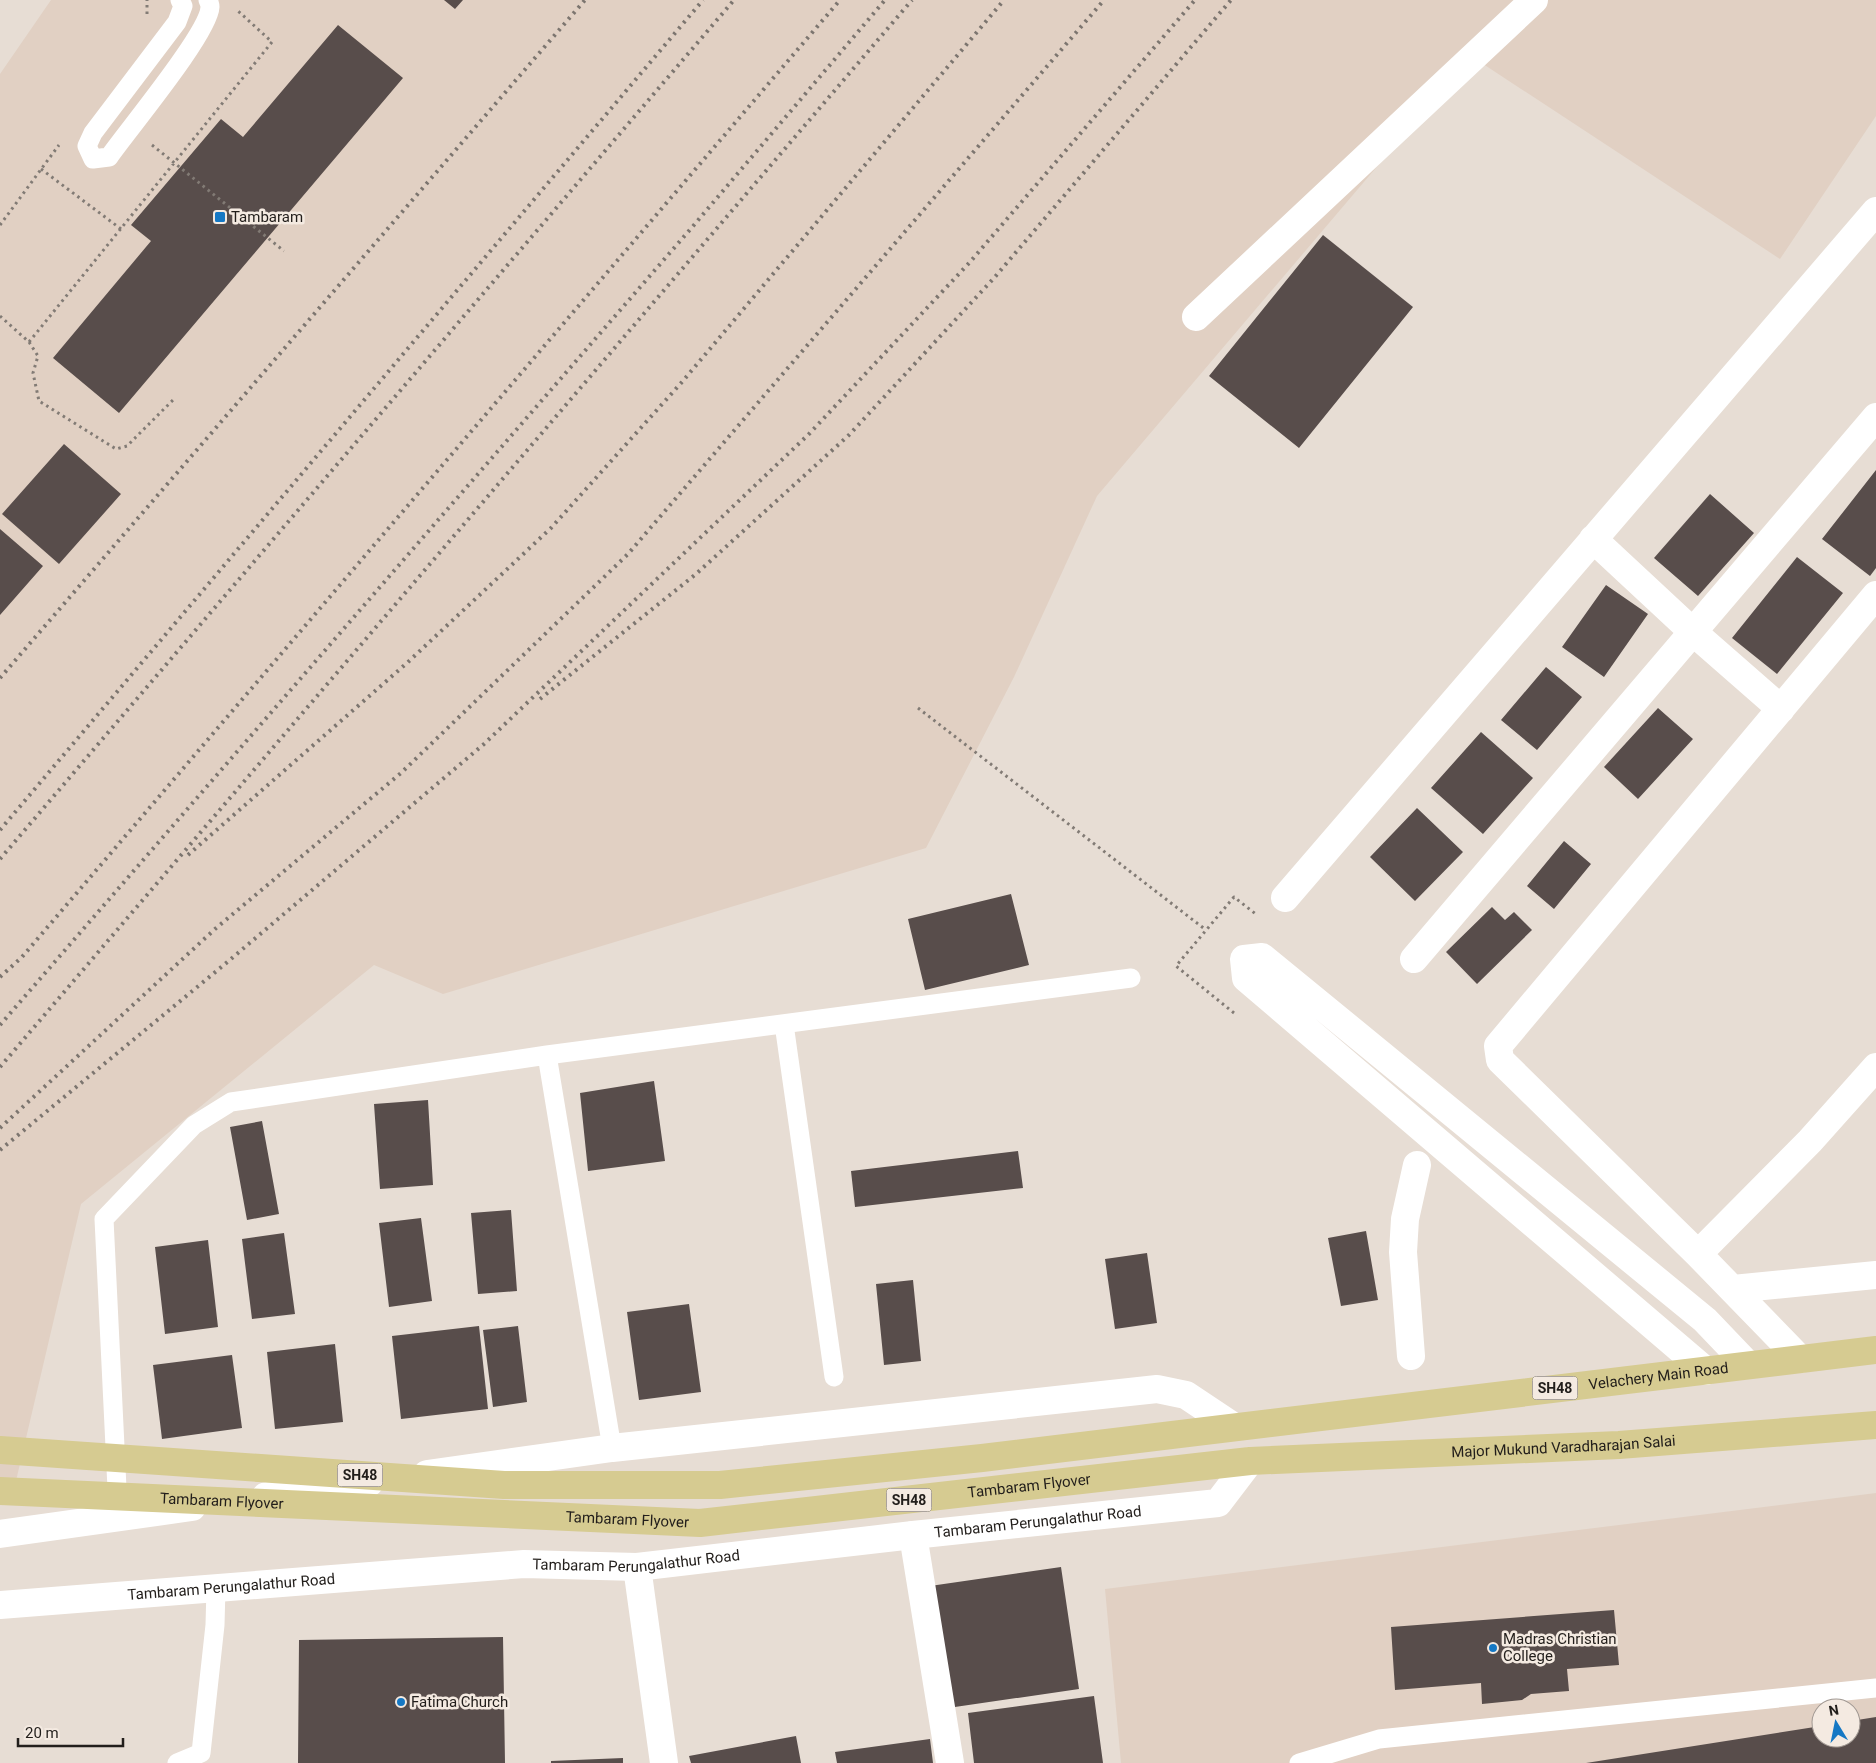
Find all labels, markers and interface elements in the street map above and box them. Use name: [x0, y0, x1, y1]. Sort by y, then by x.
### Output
place label: Tambaram: [231, 208, 303, 226]
marker: Tambaram: [213, 210, 227, 224]
street label: Velachery Main Road: [1588, 1359, 1729, 1394]
road number: SH48: [1532, 1376, 1578, 1400]
street label: Major Mukund Varadharajan Salai: [1451, 1432, 1676, 1461]
road number: SH48: [338, 1464, 382, 1486]
street label: Tambaram Flyover: [967, 1470, 1092, 1502]
road number: SH48: [886, 1488, 932, 1512]
street label: Tambaram Flyover: [160, 1489, 284, 1513]
street label: Tambaram Perungalathur Road: [933, 1502, 1142, 1542]
street label: Tambaram Flyover: [565, 1508, 689, 1531]
street label: Tambaram Perungalathur Road: [532, 1546, 741, 1576]
street label: Tambaram Perungalathur Road: [127, 1570, 336, 1604]
place label: Madras Christian College: [1503, 1630, 1617, 1665]
marker: Madras Christian College: [1487, 1642, 1499, 1654]
place label: Fatima Church: [411, 1693, 508, 1711]
marker: Fatima Church: [395, 1696, 407, 1708]
north arrow: [1811, 1698, 1861, 1748]
text: N: [1827, 1701, 1840, 1719]
scale bar: [18, 1716, 122, 1748]
text: 20 m: [25, 1724, 59, 1742]

